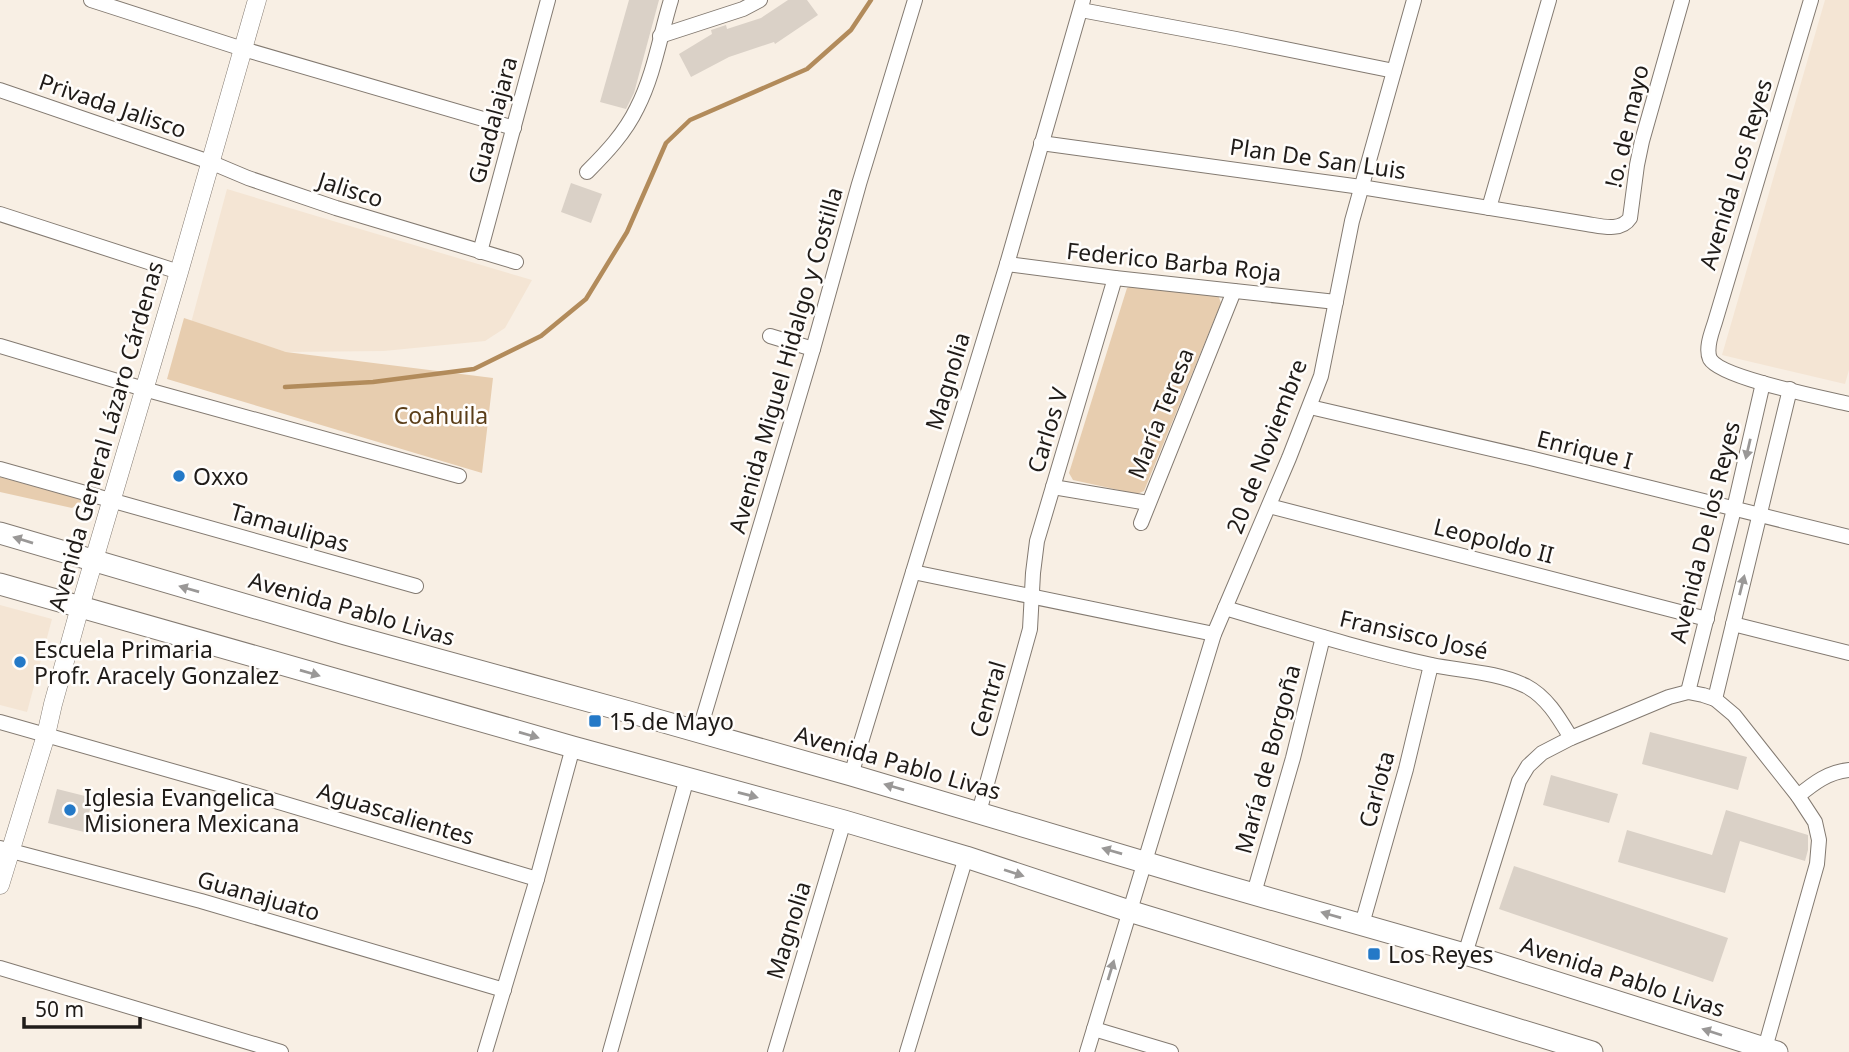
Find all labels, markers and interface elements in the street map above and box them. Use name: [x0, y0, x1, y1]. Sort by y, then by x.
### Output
street label: Guadalajara: [460, 53, 524, 187]
street label: !o. de mayo: [1596, 61, 1656, 191]
street label: Privada Jalisco: [35, 65, 191, 145]
street label: Avenida Los Reyes: [1691, 75, 1779, 273]
street label: Plan De San Luis: [1228, 130, 1408, 186]
street label: Jalisco: [312, 163, 388, 215]
street label: Avenida Miguel Hidalgo y Costilla: [720, 183, 850, 537]
street label: Federico Barba Roja: [1065, 234, 1283, 288]
street label: Avenida General Lázaro Cárdenas: [40, 257, 170, 615]
street label: Magnolia: [917, 328, 977, 434]
street label: María Teresa: [1119, 343, 1201, 483]
street label: 20 de Noviembre: [1218, 354, 1314, 538]
street label: Carlos V: [1019, 383, 1075, 477]
park label: Coahuila: [394, 399, 488, 431]
street label: Avenida De los Reyes: [1661, 418, 1747, 646]
street label: Enrique I: [1534, 422, 1636, 476]
one-way arrow: [1742, 438, 1753, 460]
place label: Oxxo: [193, 460, 249, 492]
marker: Oxxo: [171, 468, 187, 484]
street label: Tamaulipas: [227, 495, 353, 559]
street label: Leopoldo II: [1431, 510, 1557, 570]
one-way arrow: [12, 534, 33, 544]
street label: Avenida Pablo Livas: [245, 563, 459, 653]
one-way arrow: [1737, 574, 1748, 596]
one-way arrow: [177, 583, 199, 594]
street label: Fransisco José: [1337, 601, 1491, 667]
place label: Escuela Primaria Profr. Aracely Gonzalez: [34, 633, 279, 691]
marker: Escuela Primaria Profr. Aracely Gonzalez: [12, 654, 28, 670]
street label: Central: [961, 657, 1013, 741]
street label: María de Borgoña: [1226, 661, 1308, 857]
one-way arrow: [300, 668, 321, 678]
place label: 15 de Mayo: [609, 705, 734, 737]
marker: 15 de Mayo: [587, 713, 603, 729]
street label: Avenida Pablo Livas: [791, 717, 1005, 807]
one-way arrow: [519, 730, 540, 740]
street label: Carlota: [1350, 747, 1402, 831]
street label: Aguascalientes: [314, 774, 478, 852]
place label: Iglesia Evangelica Misionera Mexicana: [84, 781, 299, 839]
one-way arrow: [883, 782, 904, 792]
one-way arrow: [738, 790, 760, 801]
marker: Iglesia Evangelica Misionera Mexicana: [62, 802, 78, 818]
one-way arrow: [1102, 846, 1123, 856]
street label: Guanajuato: [194, 862, 324, 928]
one-way arrow: [1003, 868, 1024, 879]
street label: Magnolia: [758, 877, 818, 983]
one-way arrow: [1320, 910, 1341, 920]
street label: Avenida Pablo Livas: [1517, 928, 1729, 1024]
place label: Los Reyes: [1388, 938, 1494, 970]
marker: Los Reyes: [1366, 946, 1382, 962]
one-way arrow: [1107, 959, 1117, 980]
scale bar: [24, 986, 140, 1030]
text: 50 m: [35, 995, 84, 1023]
one-way arrow: [1702, 1026, 1723, 1036]

